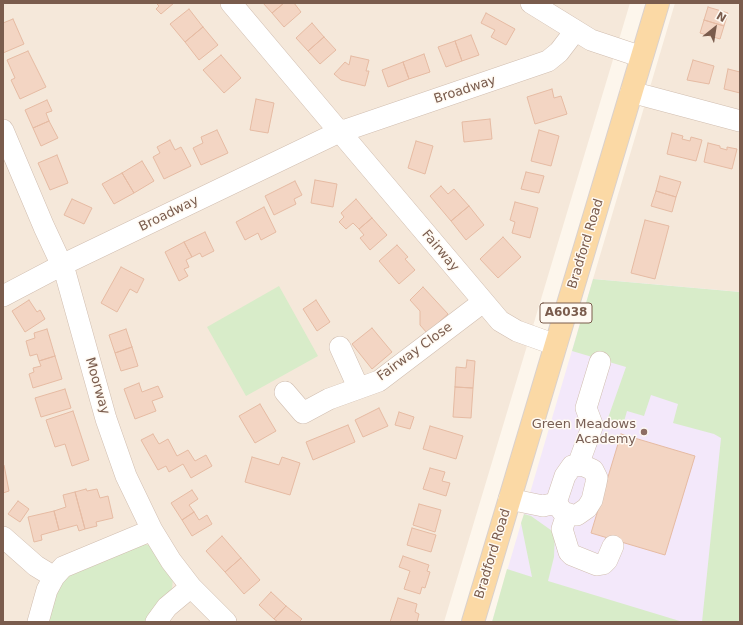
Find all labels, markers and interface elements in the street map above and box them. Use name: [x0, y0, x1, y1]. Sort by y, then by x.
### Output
north arrow: [695, 8, 735, 48]
text: N: [714, 9, 728, 25]
street label: Broadway: [432, 73, 498, 107]
street label: Broadway: [137, 193, 201, 235]
street label: Bradford Road: [565, 197, 607, 291]
street label: Fairway: [418, 227, 462, 275]
road number: A6038: [540, 303, 592, 323]
street label: Fairway Close: [374, 320, 456, 384]
street label: Moorway: [81, 356, 113, 416]
place label: Green Meadows Academy: [532, 417, 636, 448]
marker: Green Meadows Academy: [639, 427, 649, 437]
street label: Bradford Road: [472, 507, 514, 601]

